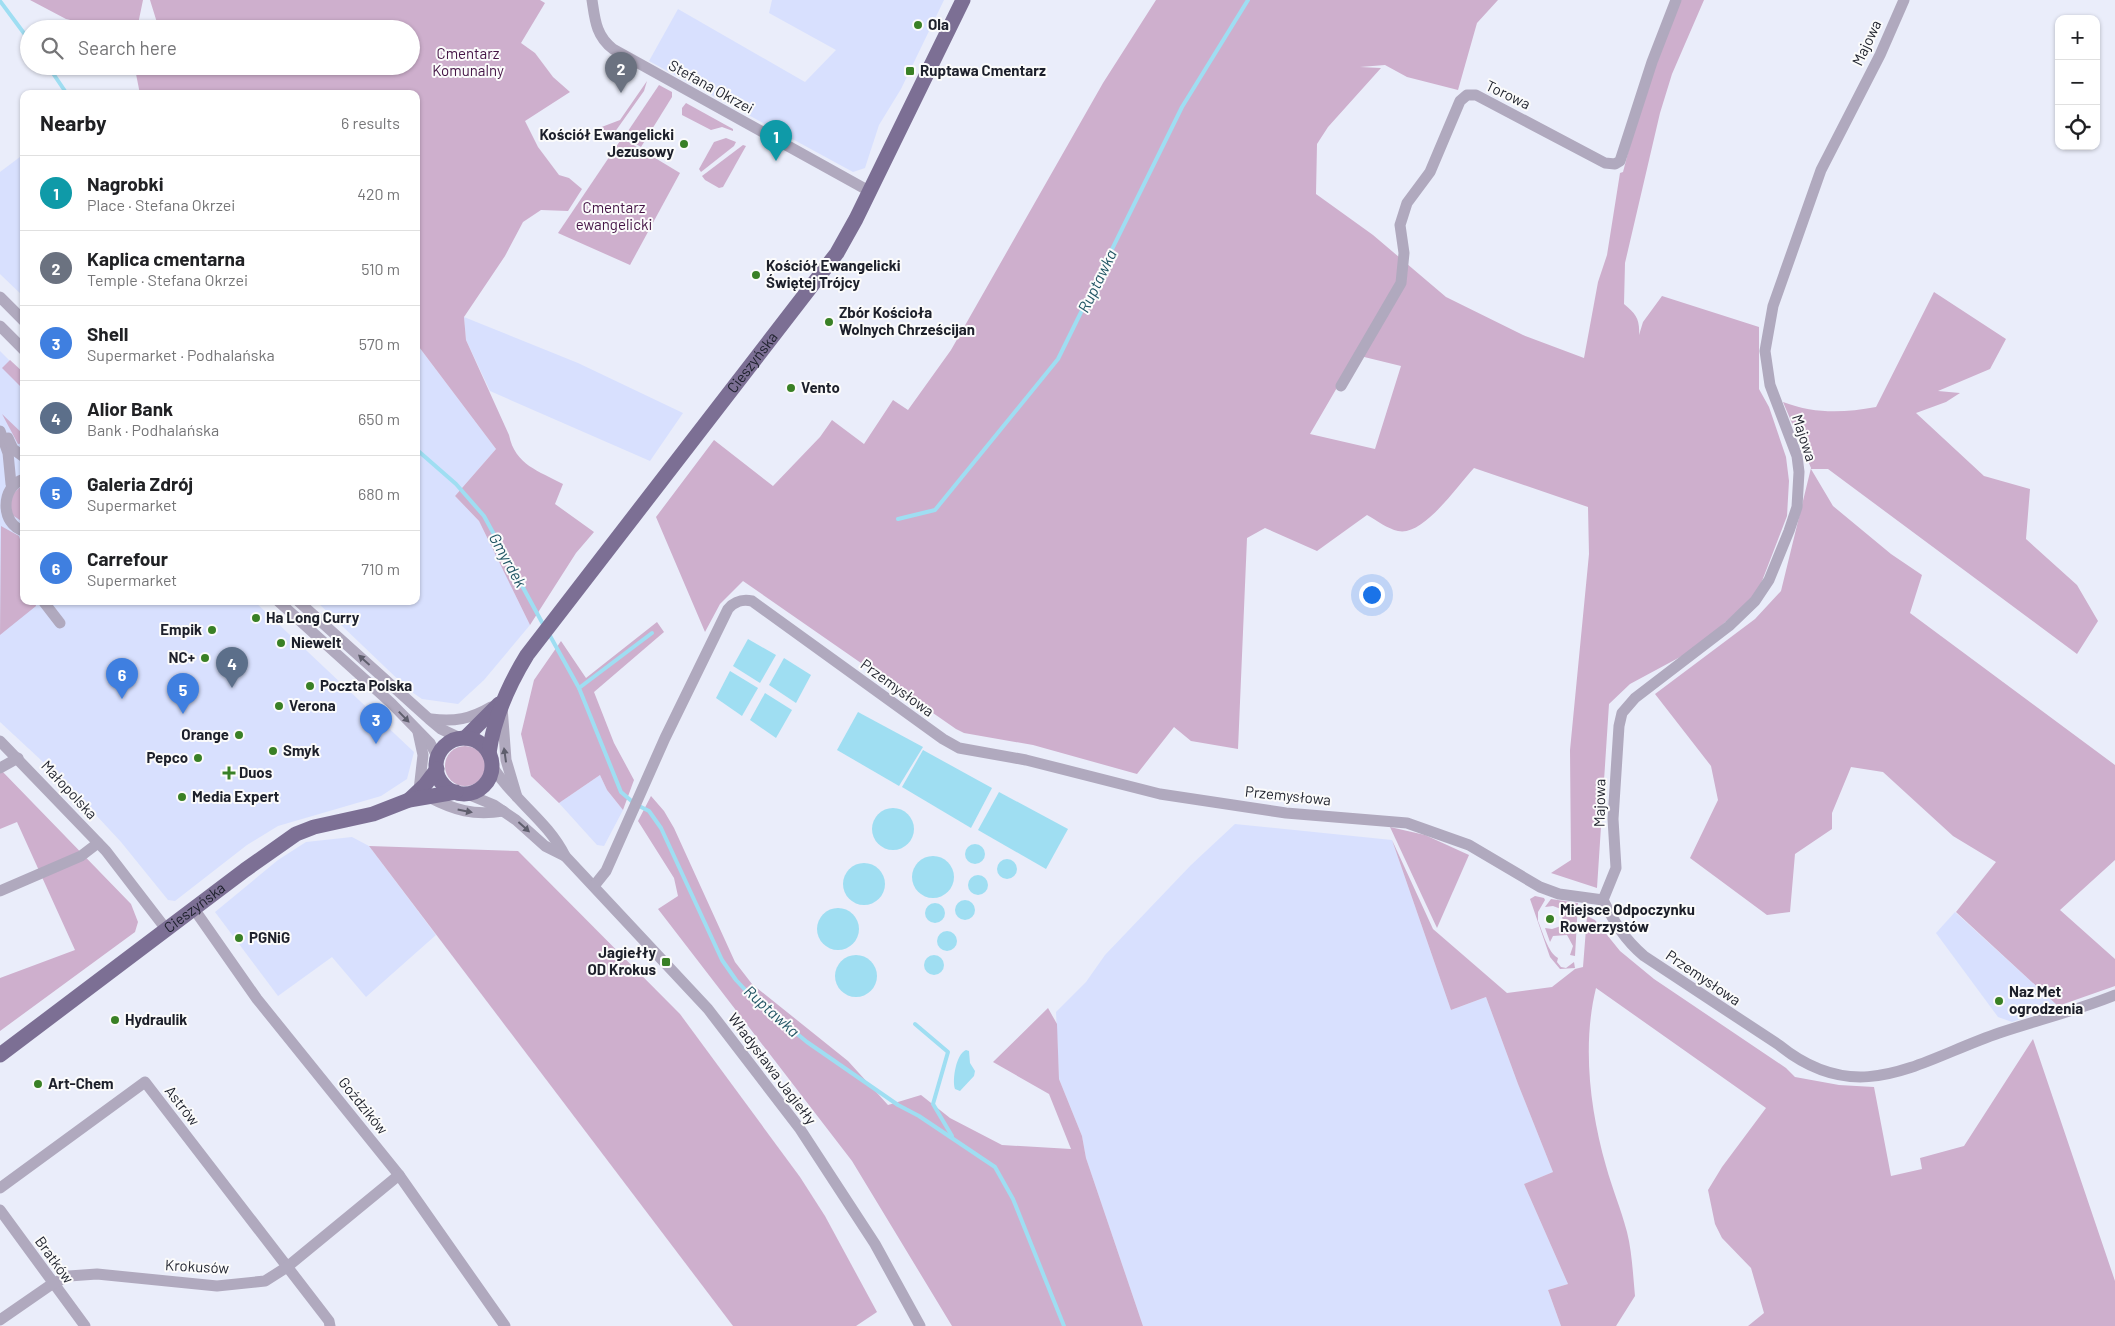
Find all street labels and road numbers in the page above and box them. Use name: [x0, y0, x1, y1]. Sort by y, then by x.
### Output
street label: Majowa: [1848, 17, 1884, 68]
street label: Stefana Okrzei: [666, 55, 757, 117]
street label: Torowa: [1483, 76, 1534, 113]
street label: Cieszyńska: [723, 328, 781, 396]
street label: Majowa: [1789, 412, 1821, 463]
street label: Przemysłowa: [857, 655, 938, 720]
street label: Małopolska: [38, 756, 101, 822]
street label: Majowa: [1590, 779, 1608, 827]
street label: Przemysłowa: [1244, 782, 1332, 808]
street label: Cieszyńska: [160, 878, 228, 936]
street label: Przemysłowa: [1663, 946, 1744, 1009]
street label: Władysława Jagiełły: [725, 1009, 821, 1128]
street label: Goździków: [335, 1073, 392, 1138]
street label: Astrów: [162, 1082, 204, 1129]
street label: Bratków: [32, 1232, 78, 1287]
street label: Krokusów: [165, 1255, 230, 1277]

